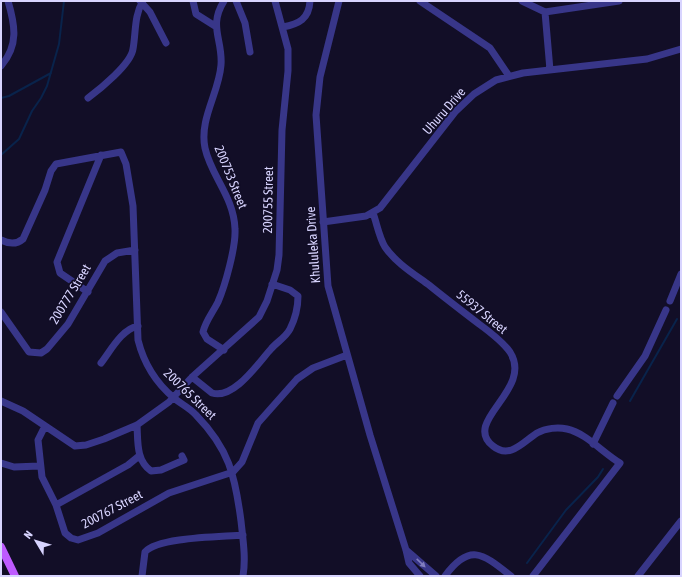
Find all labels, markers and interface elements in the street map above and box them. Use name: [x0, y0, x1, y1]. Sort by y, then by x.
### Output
street label: Uhuru Drive: [420, 84, 469, 138]
street label: 200753 Street: [212, 143, 251, 211]
street label: 200755 Street: [260, 166, 276, 234]
street label: Khululeka Drive: [303, 206, 323, 284]
street label: 200777 Street: [46, 261, 94, 327]
street label: 55937 Street: [454, 287, 511, 337]
street label: 200765 Street: [161, 365, 219, 423]
street label: 200767 Street: [79, 487, 145, 531]
north arrow: [16, 521, 56, 561]
text: N: [21, 529, 35, 541]
one-way arrow: [416, 558, 426, 568]

